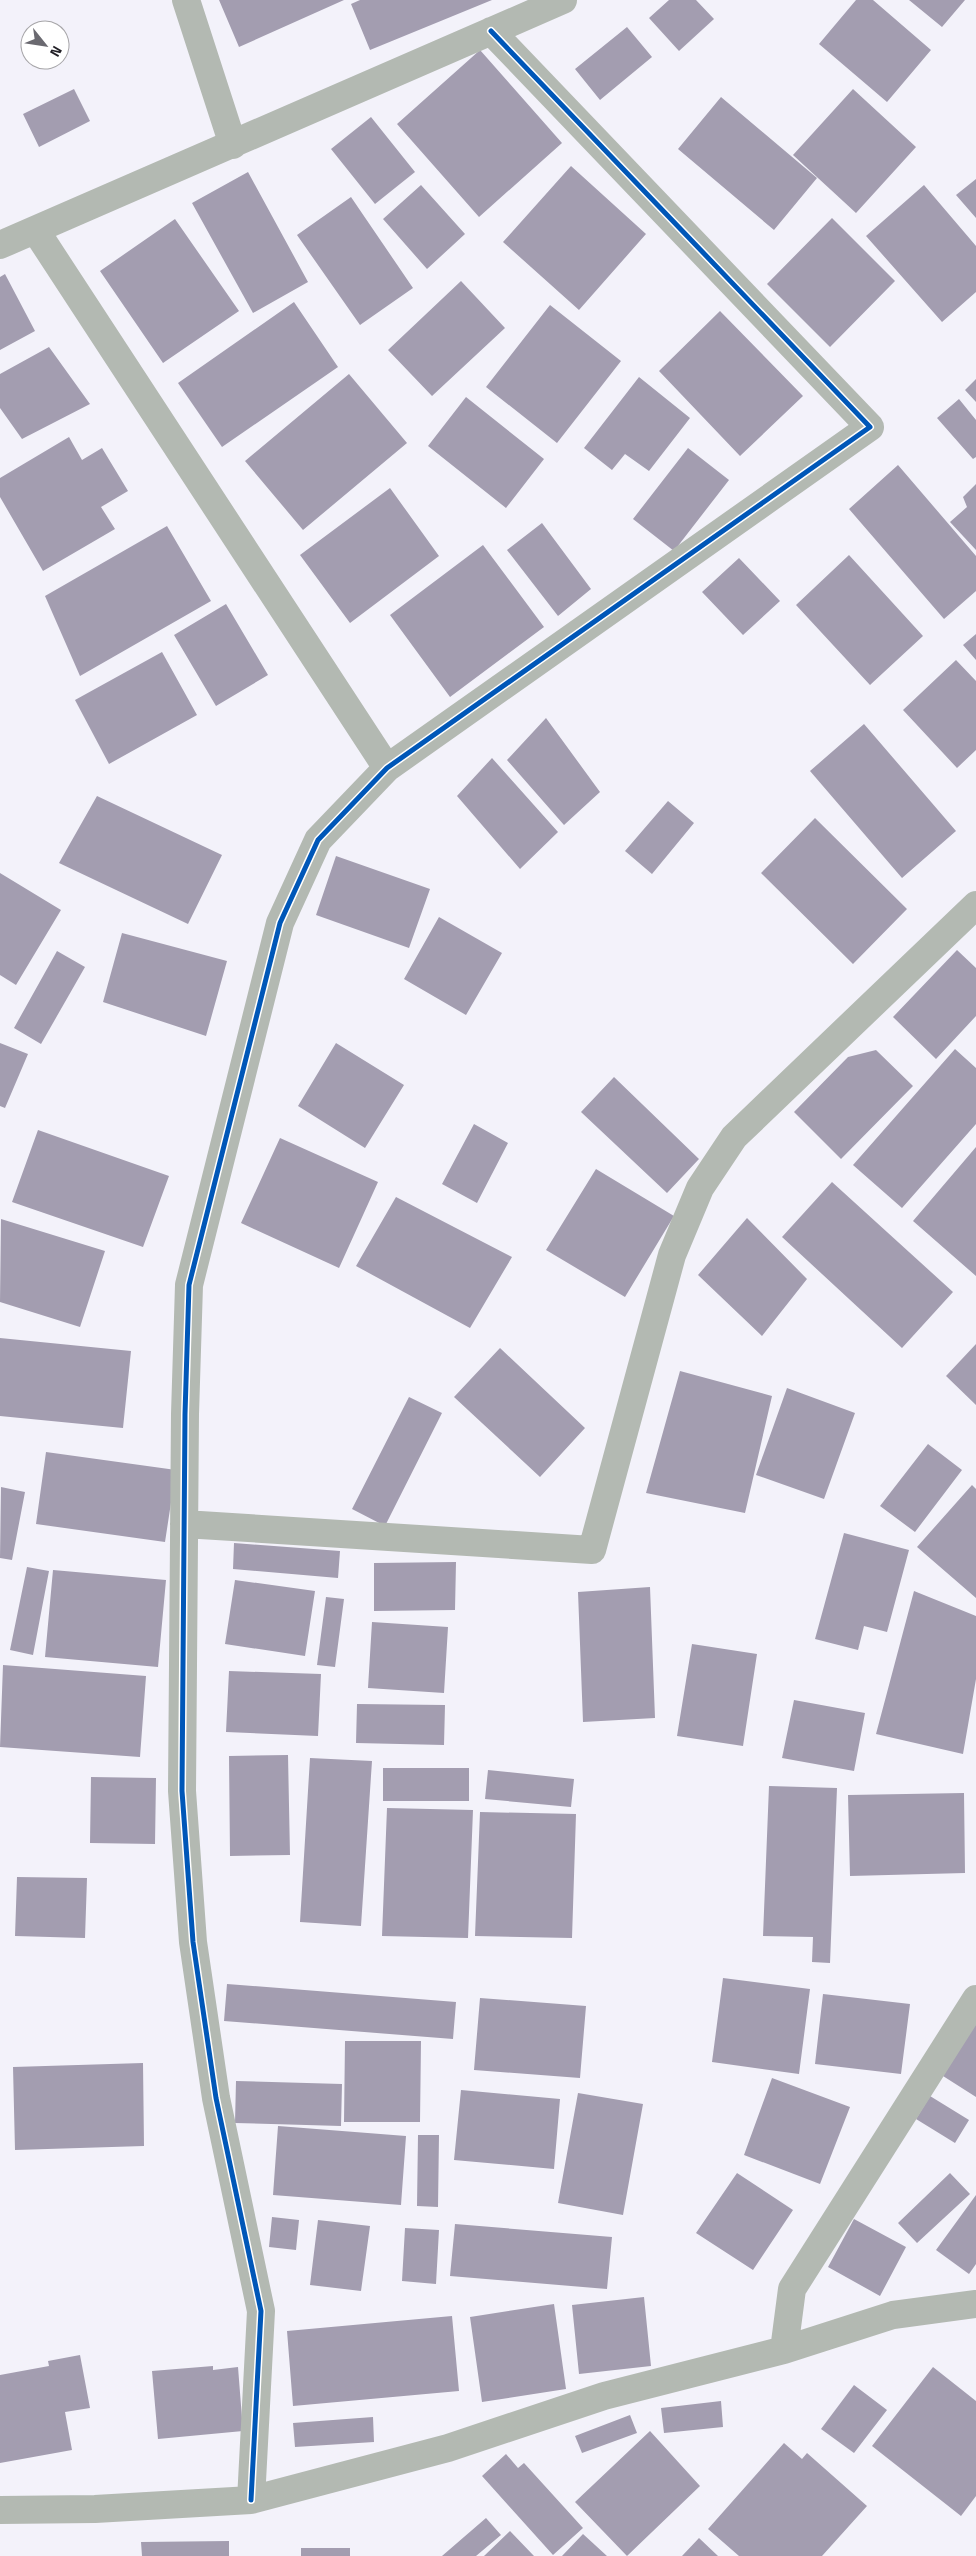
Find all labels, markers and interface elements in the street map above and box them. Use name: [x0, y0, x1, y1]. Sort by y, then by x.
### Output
north arrow: [20, 20, 70, 70]
text: N: [45, 42, 68, 61]

